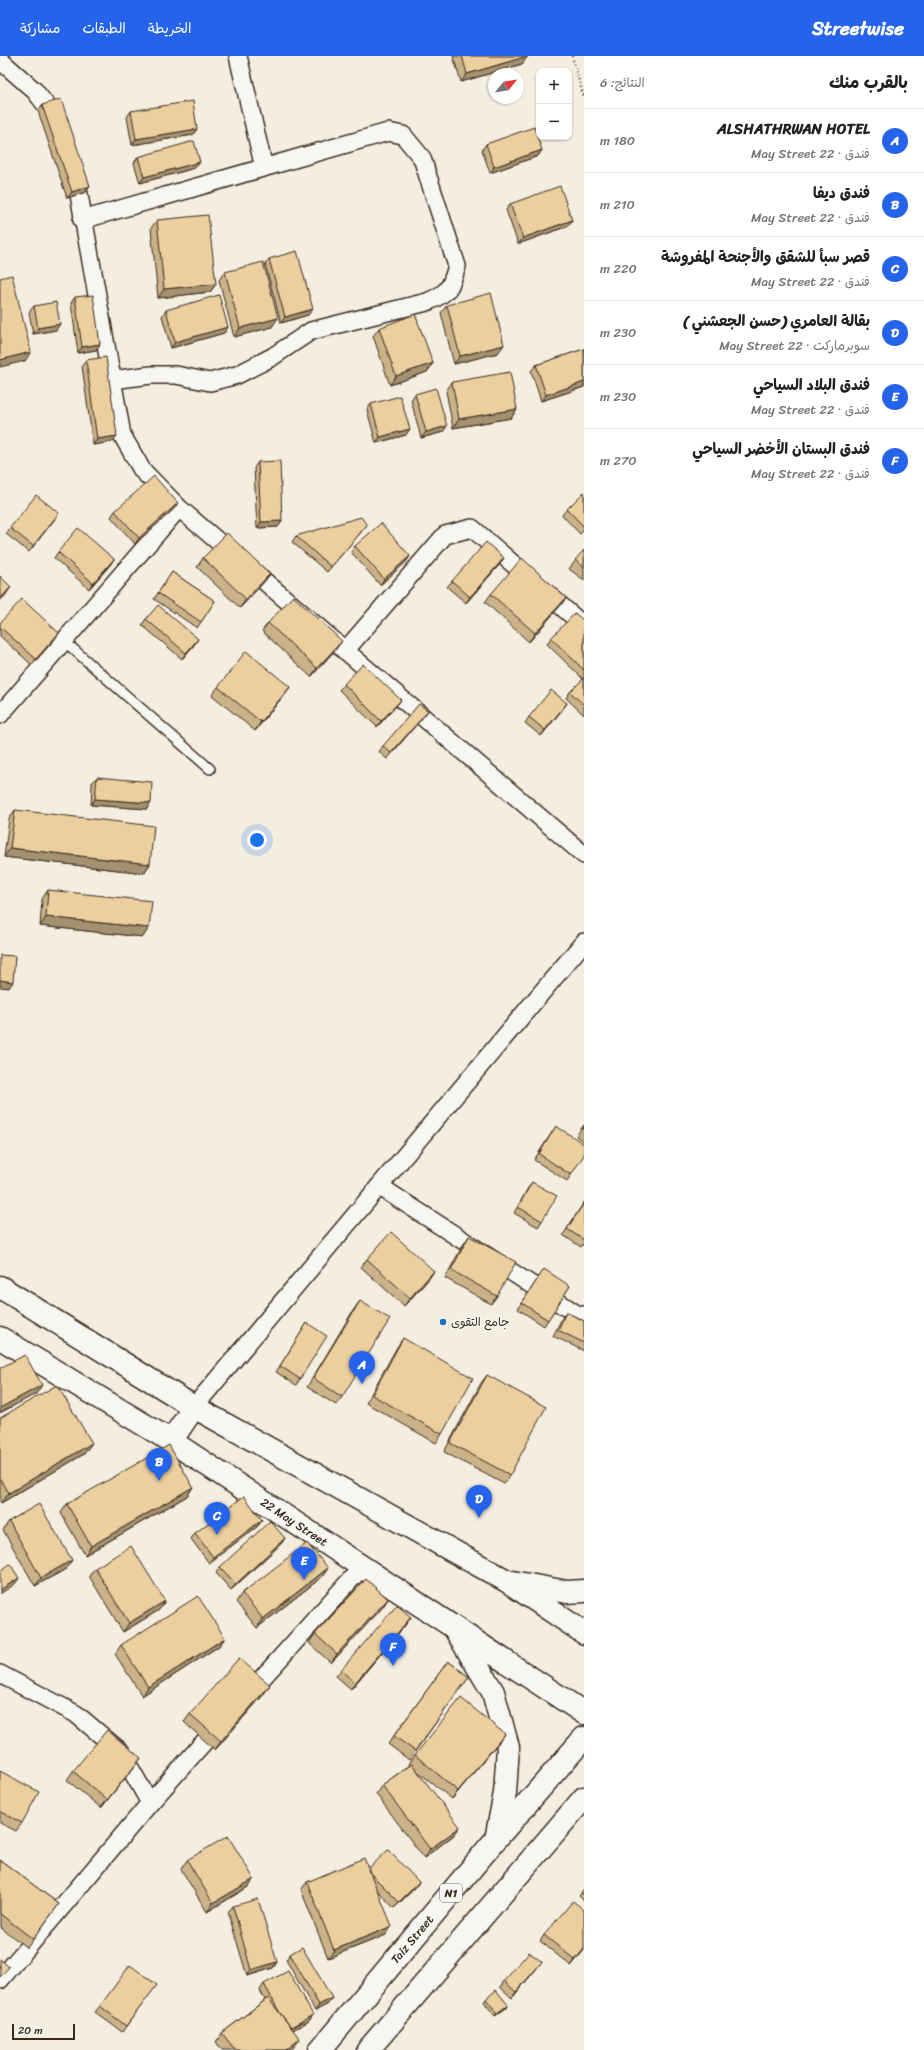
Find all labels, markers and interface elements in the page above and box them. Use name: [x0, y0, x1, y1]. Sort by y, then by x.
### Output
text: Streetwise: [812, 12, 904, 45]
text: مشاركة: [20, 16, 60, 41]
text: الطبقات: [82, 16, 126, 41]
text: الخريطة: [148, 16, 191, 41]
text: بالقرب منك: [829, 67, 908, 97]
north arrow: [488, 68, 524, 104]
map controls: [536, 68, 572, 140]
button: +: [536, 68, 572, 104]
text: النتائج: 6: [600, 71, 645, 94]
button: −: [536, 104, 572, 140]
text: ALSHATHRWAN HOTEL: [717, 116, 870, 142]
text: 180 m: [600, 129, 635, 152]
text: A: [891, 129, 899, 152]
text: فندق · 22 May Street: [751, 142, 870, 165]
text: فندق ديفا: [813, 180, 870, 206]
text: 210 m: [600, 193, 635, 216]
text: B: [891, 193, 899, 216]
text: فندق · 22 May Street: [751, 206, 870, 229]
text: قصر سبأ للشقق والأجنحة المفروشة: [661, 244, 870, 270]
text: 220 m: [600, 257, 637, 280]
text: C: [891, 257, 899, 280]
text: فندق · 22 May Street: [751, 270, 870, 293]
text: بقالة العامري (حسن الجعشني ): [683, 308, 870, 334]
text: 230 m: [600, 321, 636, 344]
text: D: [891, 321, 899, 344]
text: سوبرماركت · 22 May Street: [719, 334, 870, 357]
text: فندق البلاد السياحي: [753, 372, 870, 398]
text: 230 m: [600, 385, 636, 408]
text: E: [891, 385, 899, 408]
text: فندق · 22 May Street: [751, 398, 870, 421]
text: فندق البستان الأخضر السياحي: [692, 436, 870, 462]
text: 270 m: [600, 449, 637, 472]
text: F: [891, 449, 899, 472]
text: فندق · 22 May Street: [751, 462, 870, 485]
your location: [247, 830, 267, 850]
place label: جامع التقوى: [451, 1311, 509, 1333]
marker: جامع التقوى: [438, 1317, 448, 1327]
pin: A: [349, 1351, 375, 1384]
pin: B: [146, 1448, 172, 1481]
pin: D: [466, 1485, 492, 1518]
street label: 22 May Street: [256, 1492, 332, 1552]
pin: C: [204, 1502, 230, 1535]
pin: E: [291, 1547, 317, 1580]
pin: F: [380, 1633, 406, 1666]
road number: N1: [440, 1884, 462, 1902]
street label: Taiz Street: [385, 1910, 439, 1969]
text: 20 m: [18, 2021, 43, 2040]
scale bar: [12, 2022, 75, 2041]

